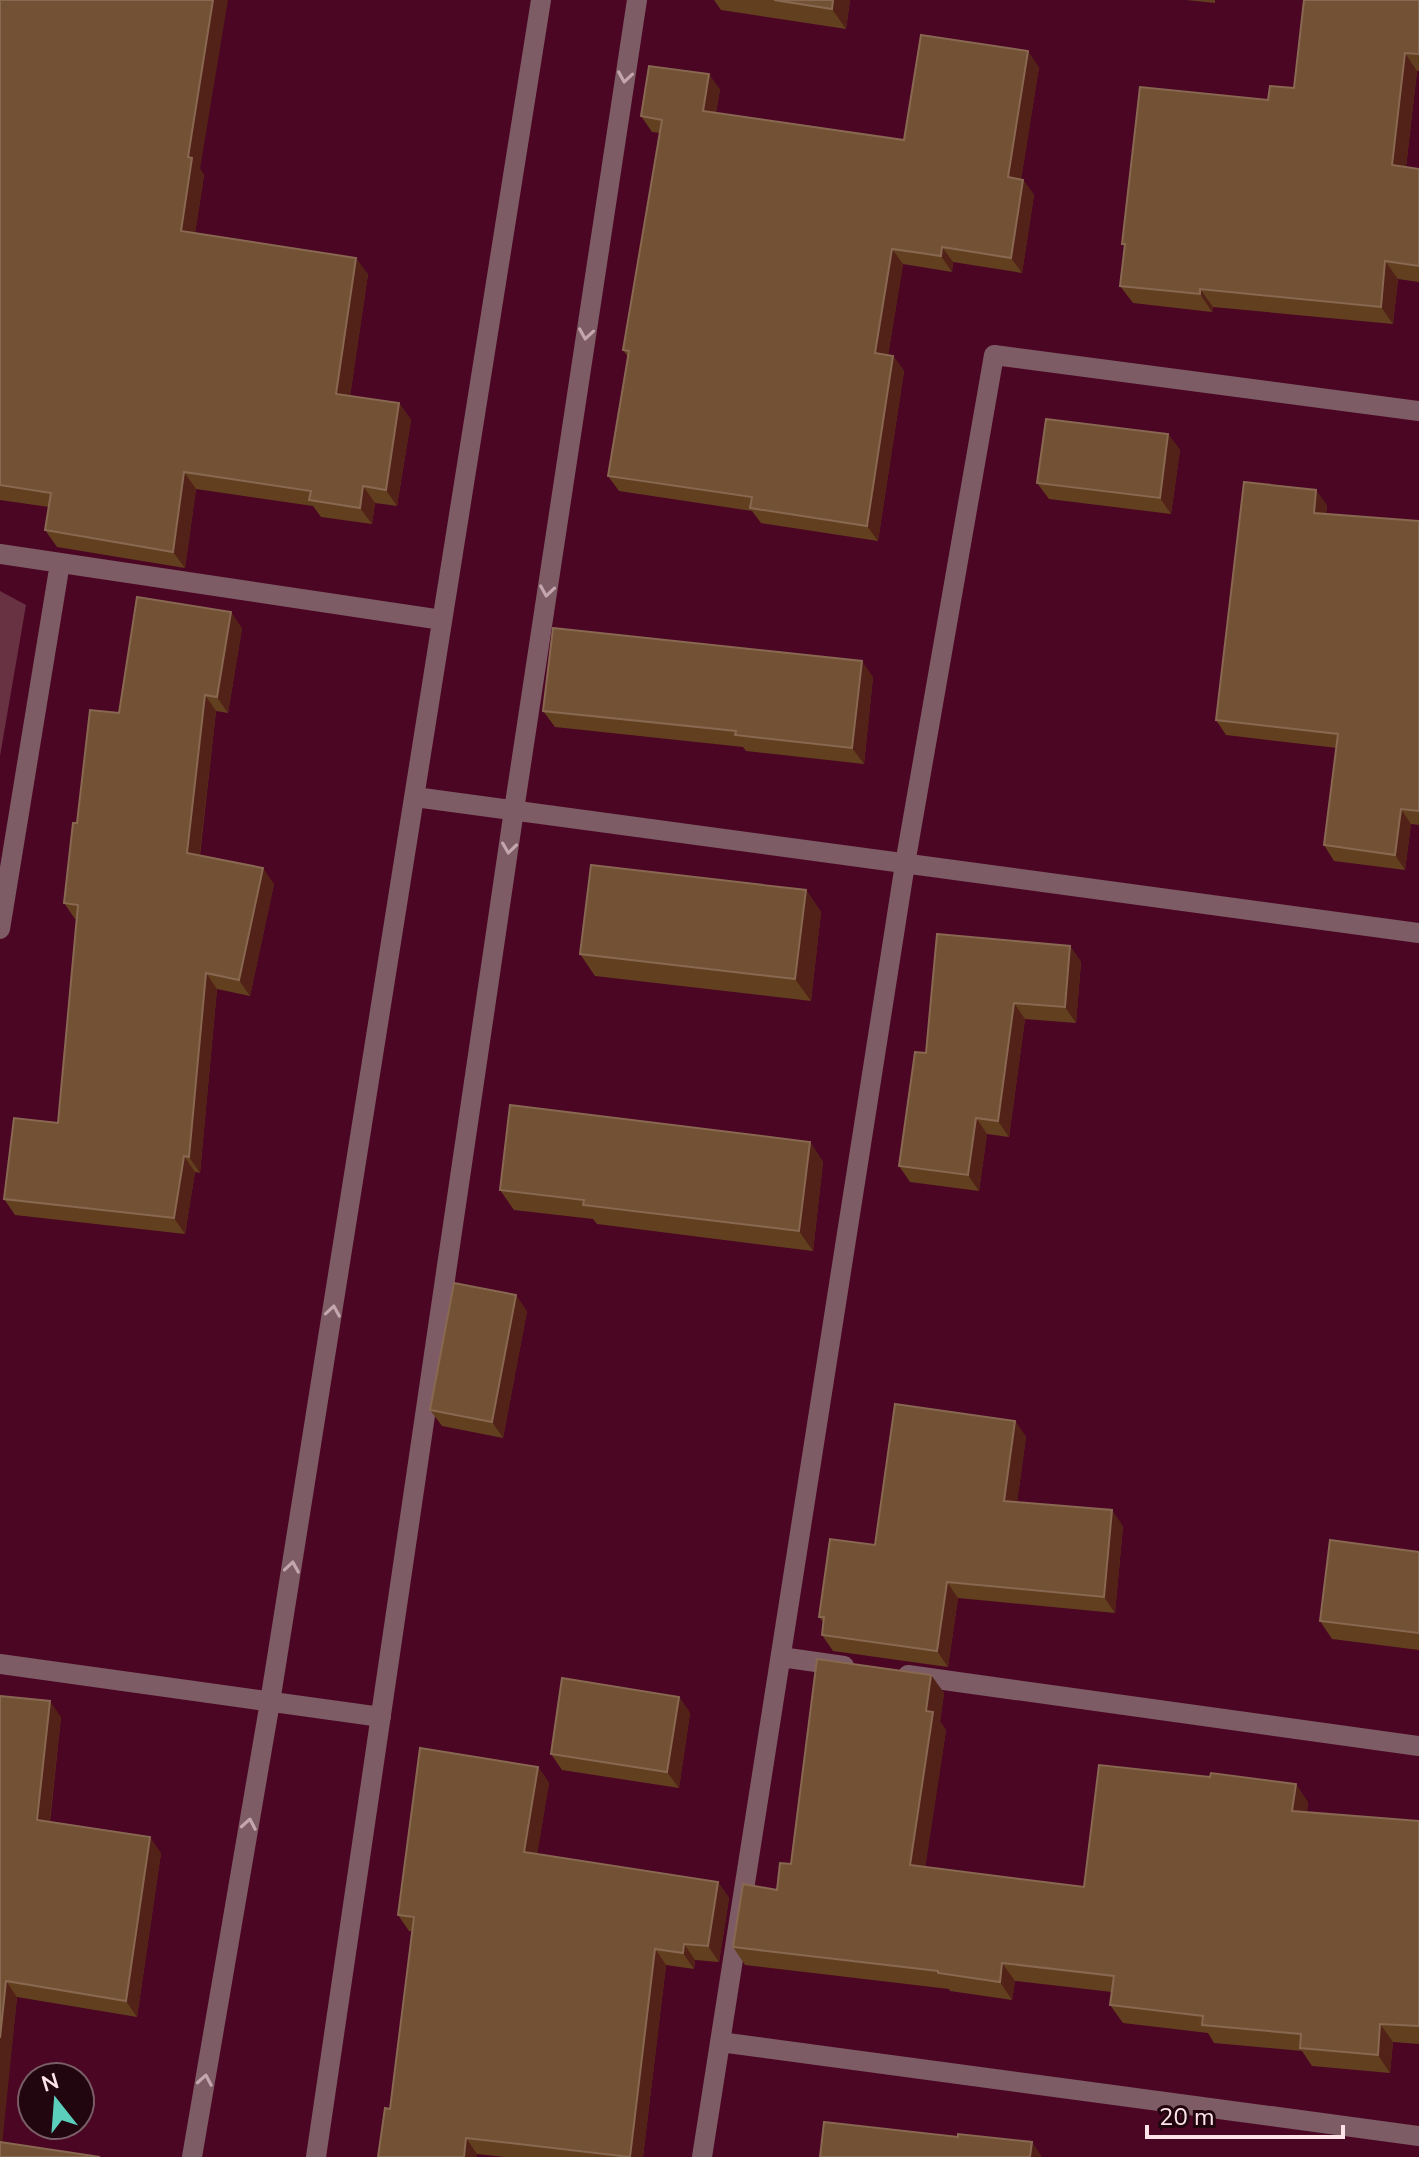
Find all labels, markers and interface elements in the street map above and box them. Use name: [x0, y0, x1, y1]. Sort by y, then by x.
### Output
one-way arrow: [617, 70, 634, 84]
one-way arrow: [578, 327, 595, 341]
one-way arrow: [540, 584, 557, 598]
one-way arrow: [501, 842, 518, 855]
one-way arrow: [324, 1304, 341, 1318]
one-way arrow: [283, 1561, 300, 1574]
one-way arrow: [240, 1817, 257, 1831]
north arrow: [16, 2061, 96, 2141]
text: N: [38, 2066, 63, 2100]
one-way arrow: [196, 2073, 213, 2087]
scale bar: [1147, 2089, 1343, 2139]
text: 20 m: [1159, 2101, 1215, 2133]

